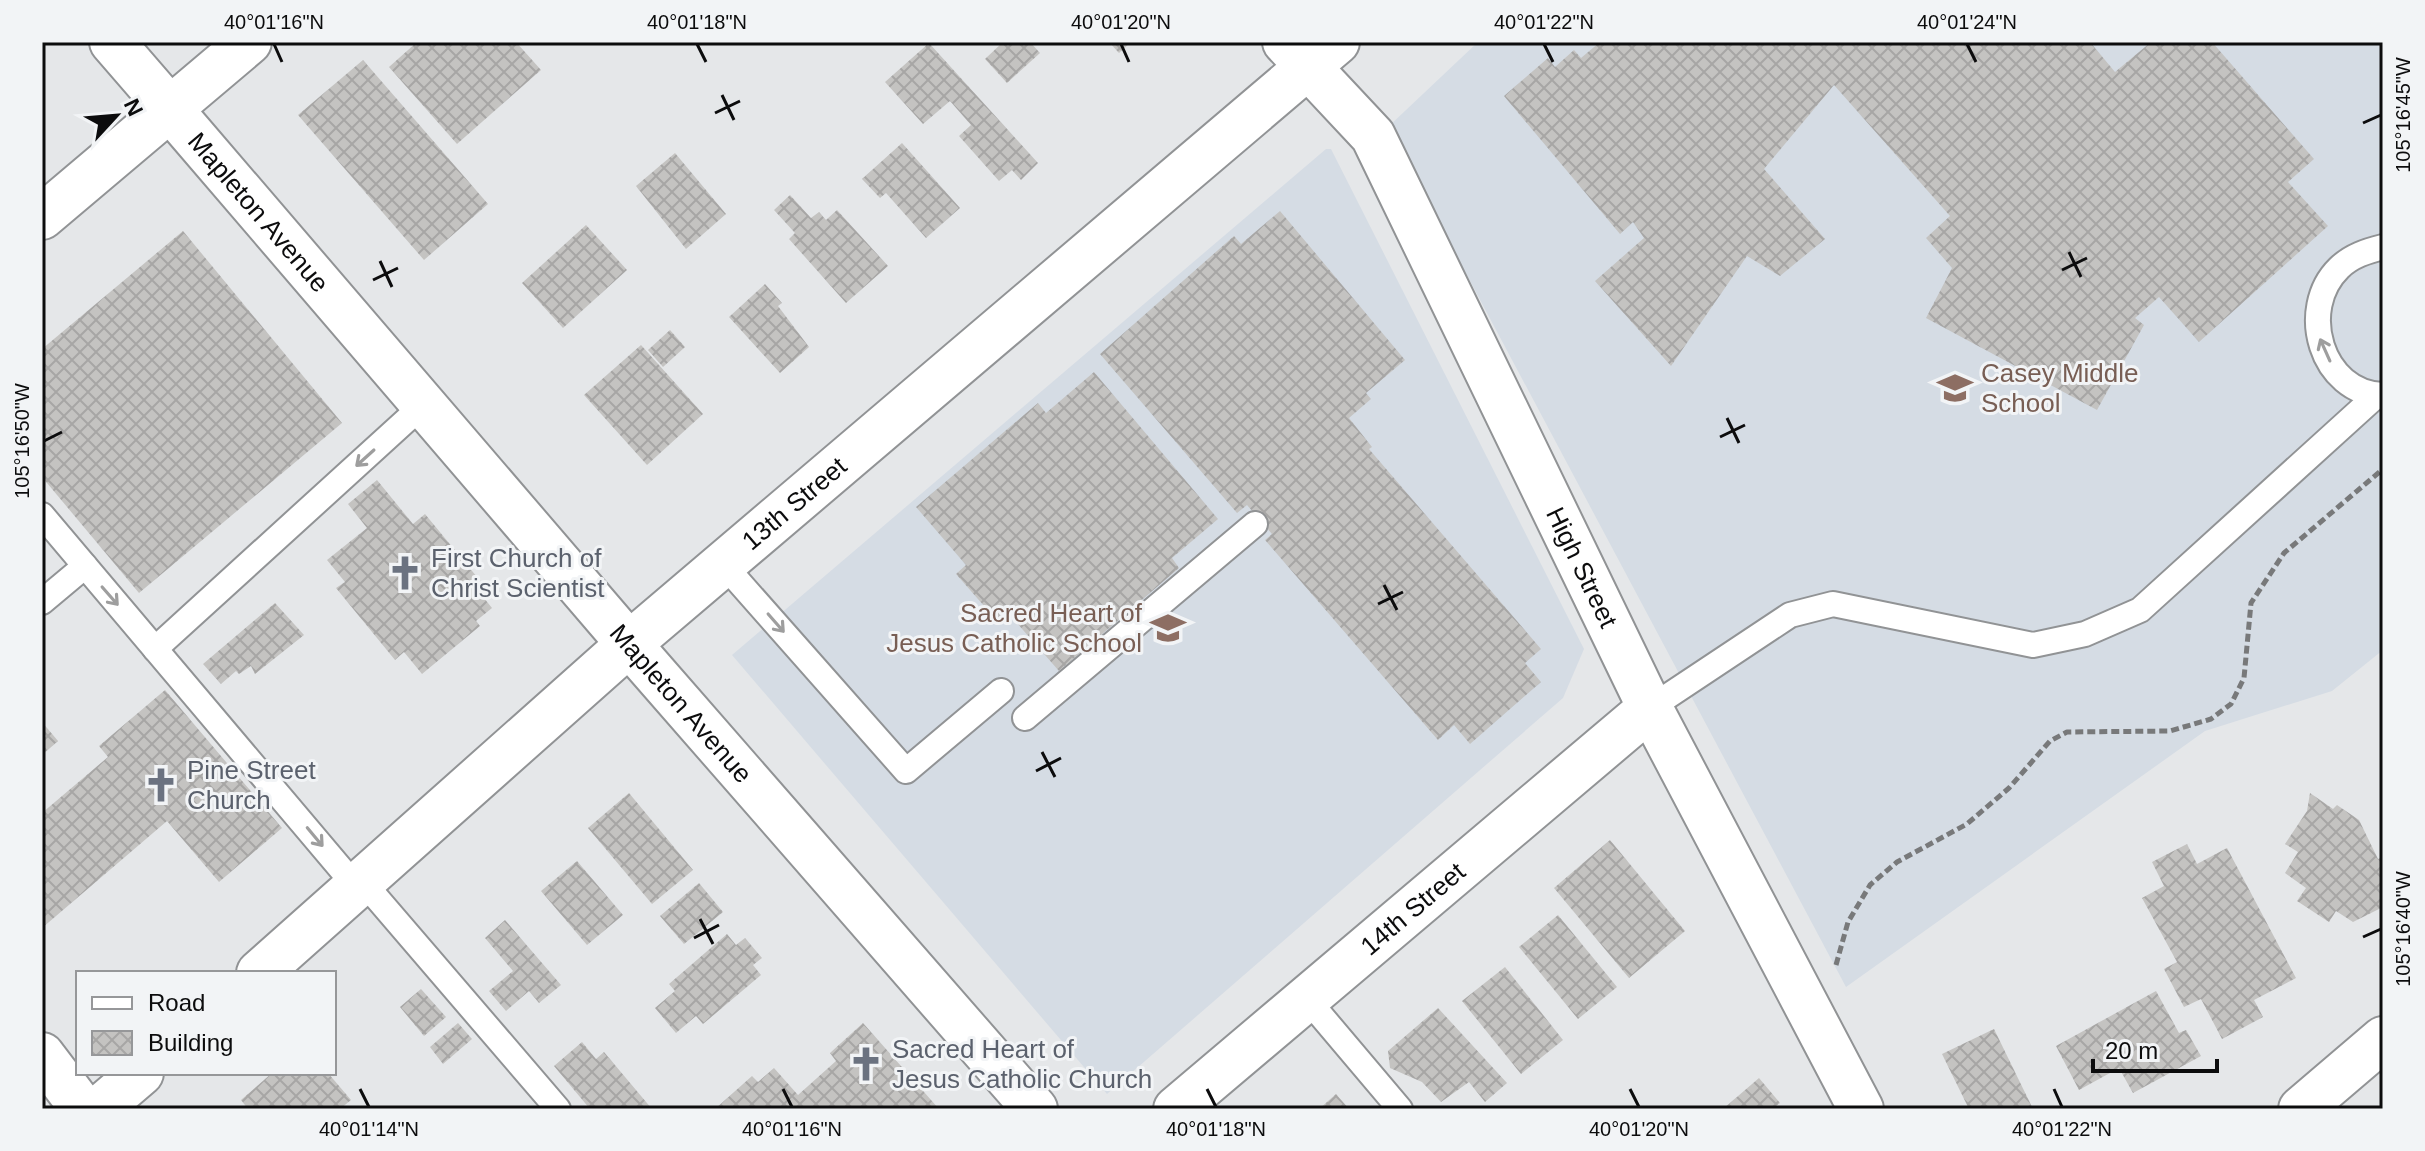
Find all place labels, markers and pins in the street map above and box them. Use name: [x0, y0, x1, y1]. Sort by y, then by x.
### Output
place label: Casey Middle School: [1981, 358, 2139, 418]
school or university icon: Casey Middle School: [1936, 369, 1974, 407]
place label: First Church of Christ Scientist: [431, 543, 605, 603]
church icon: First Church of Christ Scientist: [386, 554, 424, 592]
place label: Sacred Heart of Jesus Catholic School: [886, 598, 1143, 658]
school or university icon: Sacred Heart of Jesus Catholic School: [1149, 609, 1187, 647]
place label: Pine Street Church: [187, 755, 316, 815]
church icon: Pine Street Church: [142, 766, 180, 804]
place label: Sacred Heart of Jesus Catholic Church: [892, 1034, 1152, 1094]
church icon: Sacred Heart of Jesus Catholic Church: [847, 1045, 885, 1083]

